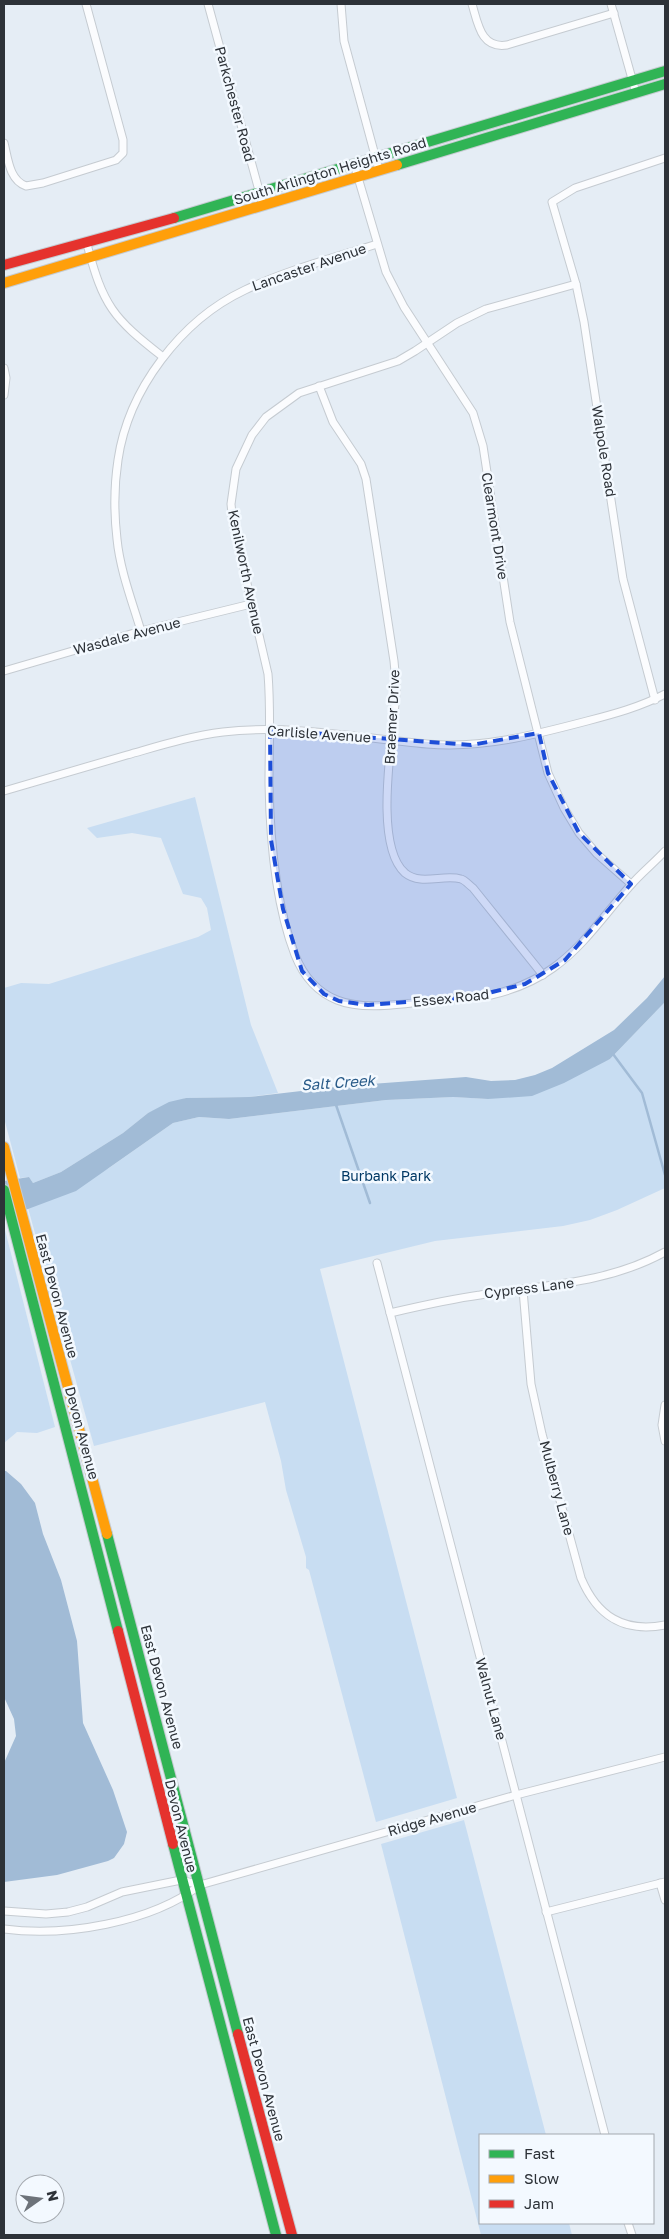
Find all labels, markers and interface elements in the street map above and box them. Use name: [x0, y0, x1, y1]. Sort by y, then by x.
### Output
street label: Parkchester Road: [212, 44, 259, 163]
street label: South Arlington Heights Road: [232, 133, 428, 208]
street label: Lancaster Avenue: [249, 239, 368, 294]
street label: Walpole Road: [589, 404, 620, 498]
street label: Clearmont Drive: [479, 471, 512, 581]
street label: Kenilworth Avenue: [225, 508, 268, 636]
street label: Wasdale Avenue: [71, 613, 182, 658]
street label: Braemer Drive: [381, 669, 402, 765]
street label: Carlisle Avenue: [267, 721, 371, 746]
street label: Essex Road: [412, 985, 490, 1010]
water label: Salt Creek: [300, 1070, 377, 1094]
park label: Burbank Park: [341, 1167, 431, 1184]
street label: East Devon Avenue: [33, 1232, 82, 1360]
street label: Cypress Lane: [483, 1274, 575, 1301]
street label: Devon Avenue: [62, 1385, 103, 1481]
street label: Mulberry Lane: [537, 1439, 578, 1537]
street label: East Devon Avenue: [138, 1623, 187, 1751]
street label: Walnut Lane: [472, 1656, 511, 1742]
street label: Devon Avenue: [162, 1778, 201, 1874]
street label: Ridge Avenue: [386, 1798, 478, 1839]
street label: East Devon Avenue: [240, 2015, 289, 2143]
legend: [479, 2134, 654, 2224]
text: Fast: [524, 2144, 555, 2162]
text: Slow: [524, 2169, 559, 2187]
north arrow: [15, 2174, 65, 2224]
text: N: [44, 2189, 63, 2203]
text: Jam: [524, 2194, 554, 2212]

